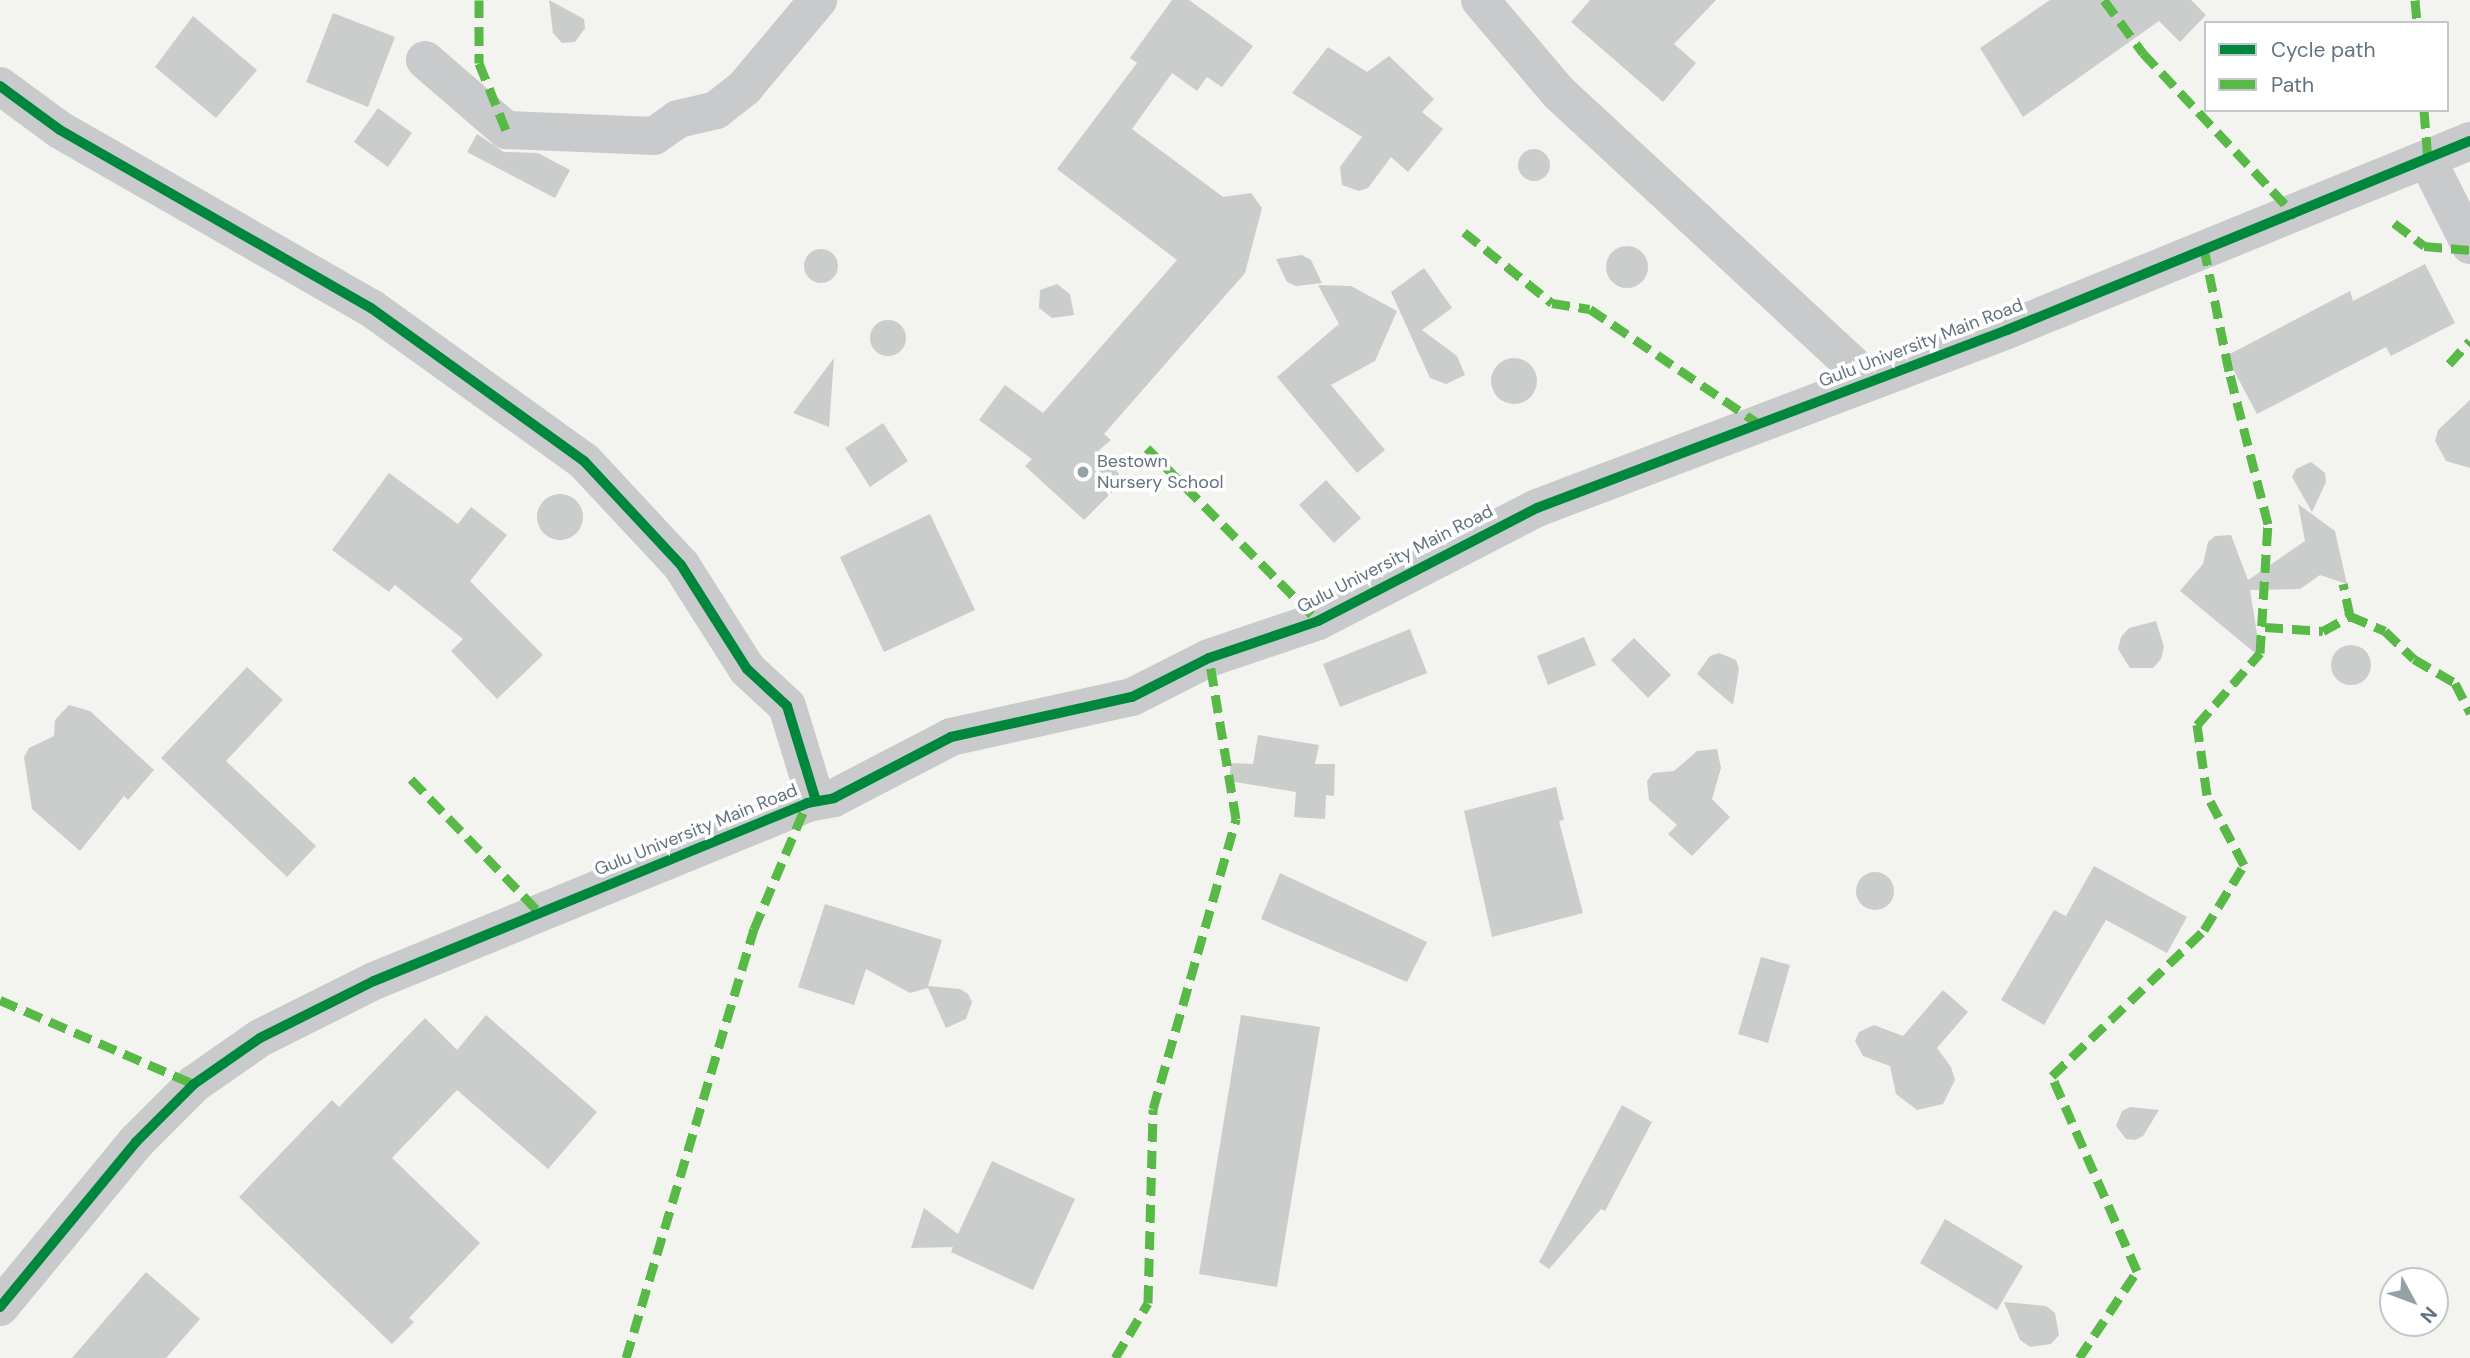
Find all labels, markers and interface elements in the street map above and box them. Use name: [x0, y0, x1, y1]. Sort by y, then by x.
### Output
legend: [2204, 21, 2449, 112]
text: Cycle path: [2271, 36, 2376, 64]
text: Path: [2271, 71, 2314, 99]
street label: Gulu University Main Road: [1816, 294, 2026, 392]
place label: Bestown Nursery School: [1097, 451, 1224, 494]
marker: Bestown Nursery School: [1075, 464, 1091, 480]
street label: Gulu University Main Road: [1293, 500, 1497, 618]
street label: Gulu University Main Road: [591, 779, 801, 881]
north arrow: [2379, 1267, 2449, 1337]
text: N: [2415, 1301, 2443, 1328]

